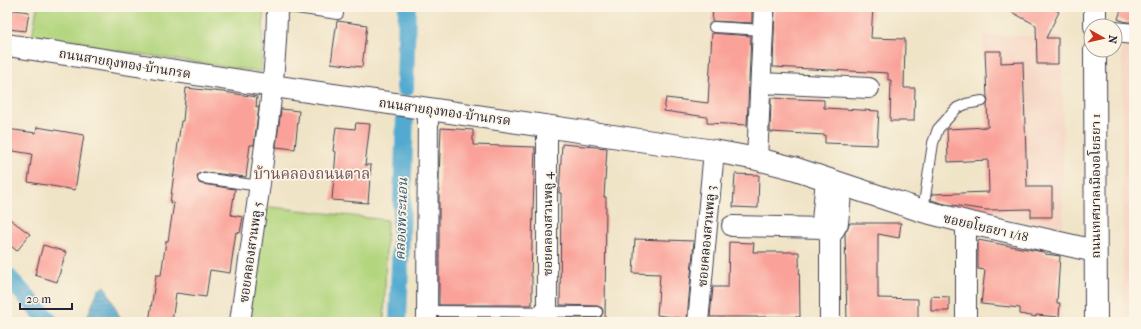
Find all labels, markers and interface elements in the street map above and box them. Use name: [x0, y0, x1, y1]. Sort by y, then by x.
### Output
north arrow: [1083, 18, 1123, 58]
text: N: [1105, 34, 1119, 45]
street label: ถนนสายถุงทอง-บ้านกรด: [58, 46, 192, 82]
street label: ถนนสายถุงทอง-บ้านกรด: [378, 95, 512, 129]
street label: ถนนเทศบาลเมืองอโยธยา 1: [1087, 113, 1103, 259]
district label: บ้านคลองถนนตาล: [254, 165, 370, 183]
street label: ซอยคลองสวนพลู 4: [540, 172, 556, 276]
water label: คลองพระนอน: [392, 177, 411, 261]
street label: ซอยคลองสวนพลู 3: [695, 185, 719, 288]
street label: ซอยคลองสวนพลู 5: [236, 200, 266, 304]
street label: ซอยอโยธยา 1/18: [942, 209, 1030, 245]
scale bar: [20, 285, 72, 311]
text: 20 m: [26, 292, 51, 306]

